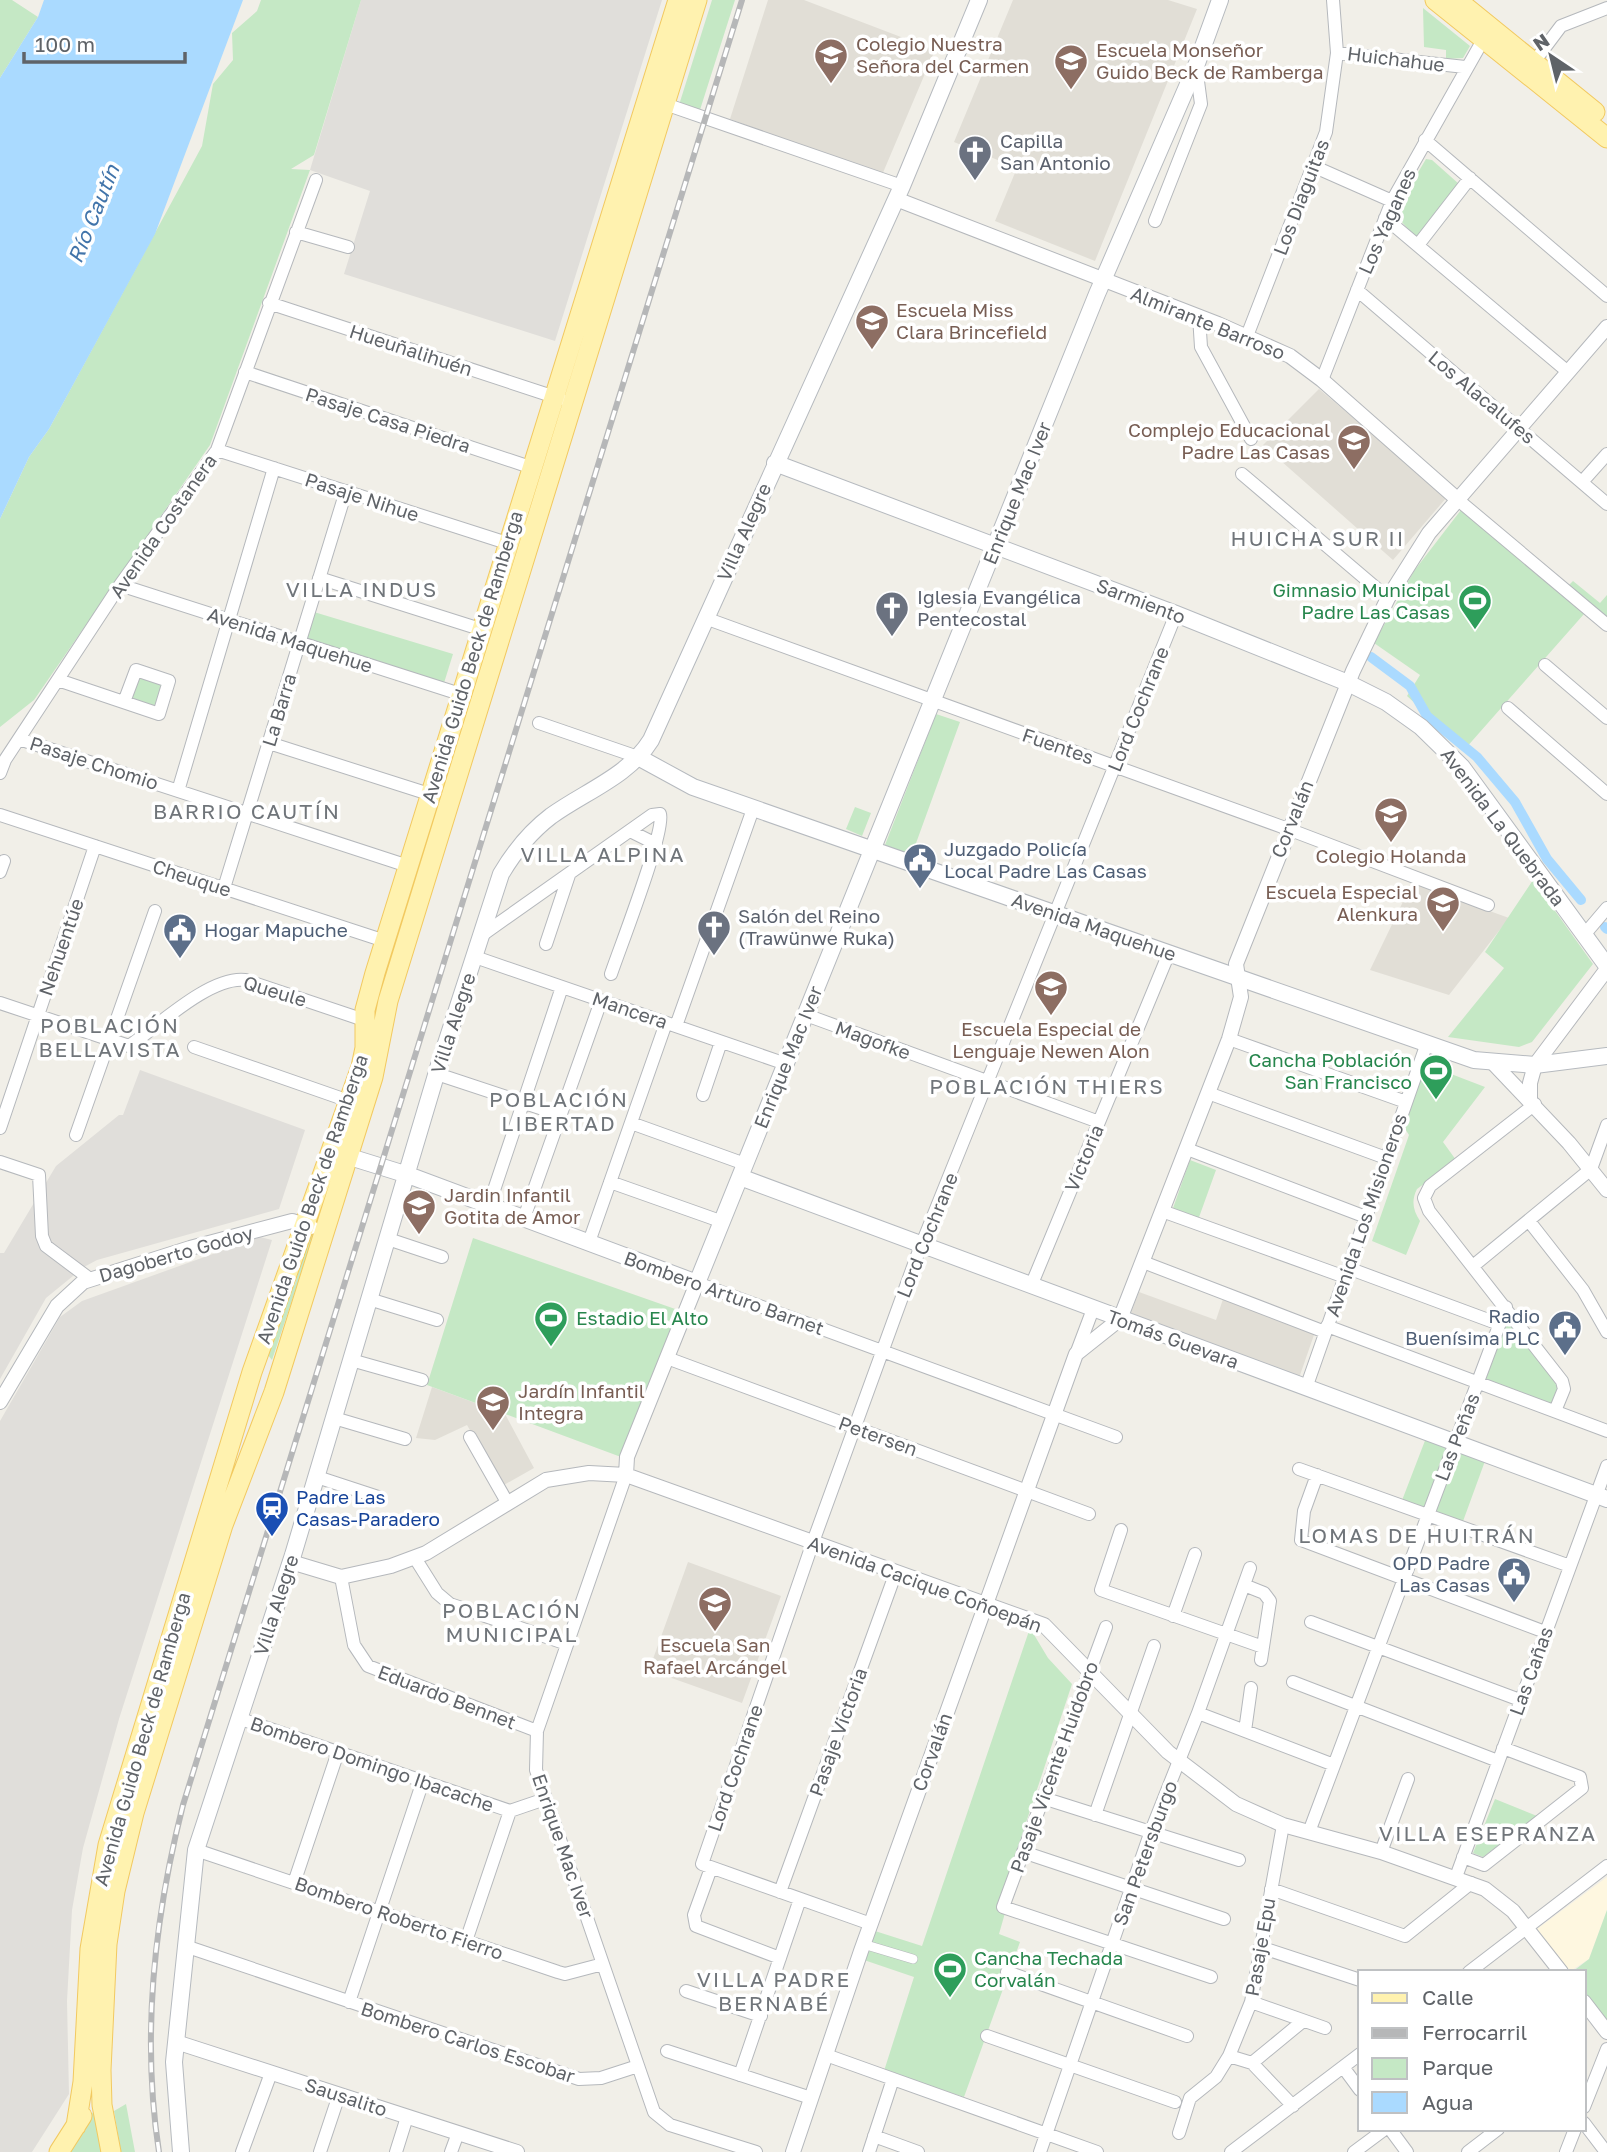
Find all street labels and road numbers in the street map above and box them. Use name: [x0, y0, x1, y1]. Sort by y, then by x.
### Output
street label: Huichahue: [1346, 41, 1446, 76]
street label: Los Diaguitas: [1268, 135, 1333, 258]
street label: Los Yaganes: [1353, 164, 1420, 277]
street label: Almirante Barroso: [1128, 281, 1289, 364]
street label: Hueuñalihuén: [347, 319, 476, 380]
street label: Los Alacalufes: [1424, 345, 1540, 448]
street label: Pasaje Casa Piedra: [303, 382, 474, 457]
street label: Enrique Mac Iver: [977, 418, 1056, 567]
street label: Avenida Costanera: [104, 449, 221, 602]
street label: Pasaje Nihue: [302, 467, 422, 526]
street label: Villa Alegre: [712, 479, 775, 584]
street label: Avenida Guido Beck de Ramberga: [416, 508, 527, 806]
street label: Sarmiento: [1093, 573, 1189, 628]
street label: Avenida Maquehue: [205, 602, 376, 677]
street label: Lord Cochrane: [1102, 643, 1173, 775]
street label: La Barra: [257, 670, 301, 749]
street label: Fuentes: [1019, 723, 1097, 768]
street label: Pasaje Chomio: [27, 731, 161, 794]
street label: Avenida La Quebrada: [1436, 743, 1570, 910]
street label: Corvalán: [1266, 777, 1317, 861]
street label: Cheuque: [150, 854, 234, 901]
street label: Avenida Maquehue: [1009, 888, 1179, 965]
street label: Nehuentúe: [33, 895, 88, 998]
street label: Queule: [241, 970, 310, 1011]
street label: Villa Alegre: [425, 970, 480, 1076]
street label: Enrique Mac Iver: [748, 982, 827, 1131]
street label: Mancera: [589, 986, 671, 1033]
street label: Magofke: [832, 1015, 914, 1064]
street label: Avenida Guido Beck de Ramberga: [251, 1051, 372, 1346]
street label: Avenida Los Misioneros: [1320, 1110, 1411, 1319]
street label: Victoria: [1059, 1121, 1108, 1195]
street label: Lord Cochrane: [891, 1169, 962, 1301]
street label: Dagoberto Godoy: [96, 1220, 256, 1287]
street label: Bombero Arturo Barnet: [621, 1246, 827, 1339]
street label: Tomás Guevara: [1104, 1304, 1242, 1373]
street label: Las Peñas: [1429, 1390, 1484, 1484]
street label: Petersen: [836, 1411, 921, 1460]
street label: Avenida Cacique Coñoepán: [805, 1530, 1045, 1637]
street label: Villa Alegre: [248, 1552, 303, 1658]
street label: Avenida Guido Beck de Ramberga: [89, 1589, 195, 1888]
street label: Las Cañas: [1504, 1623, 1557, 1718]
street label: Pasaje Vicente Huidobro: [1005, 1658, 1102, 1876]
street label: Eduardo Bennet: [375, 1660, 520, 1733]
street label: Pasaje Victoria: [804, 1664, 871, 1799]
street label: Lord Cochrane: [702, 1701, 767, 1834]
street label: Corvalán: [907, 1710, 956, 1794]
street label: Bombero Domingo Ibacache: [248, 1711, 497, 1816]
street label: Enrique Mac Iver: [528, 1770, 599, 1922]
street label: San Petersburgo: [1108, 1777, 1181, 1928]
street label: Bombero Roberto Fierro: [292, 1871, 506, 1964]
street label: Pasaje Epu: [1240, 1896, 1279, 1998]
street label: Bombero Carlos Escobar: [358, 1996, 579, 2087]
street label: Sausalito: [302, 2072, 390, 2121]

